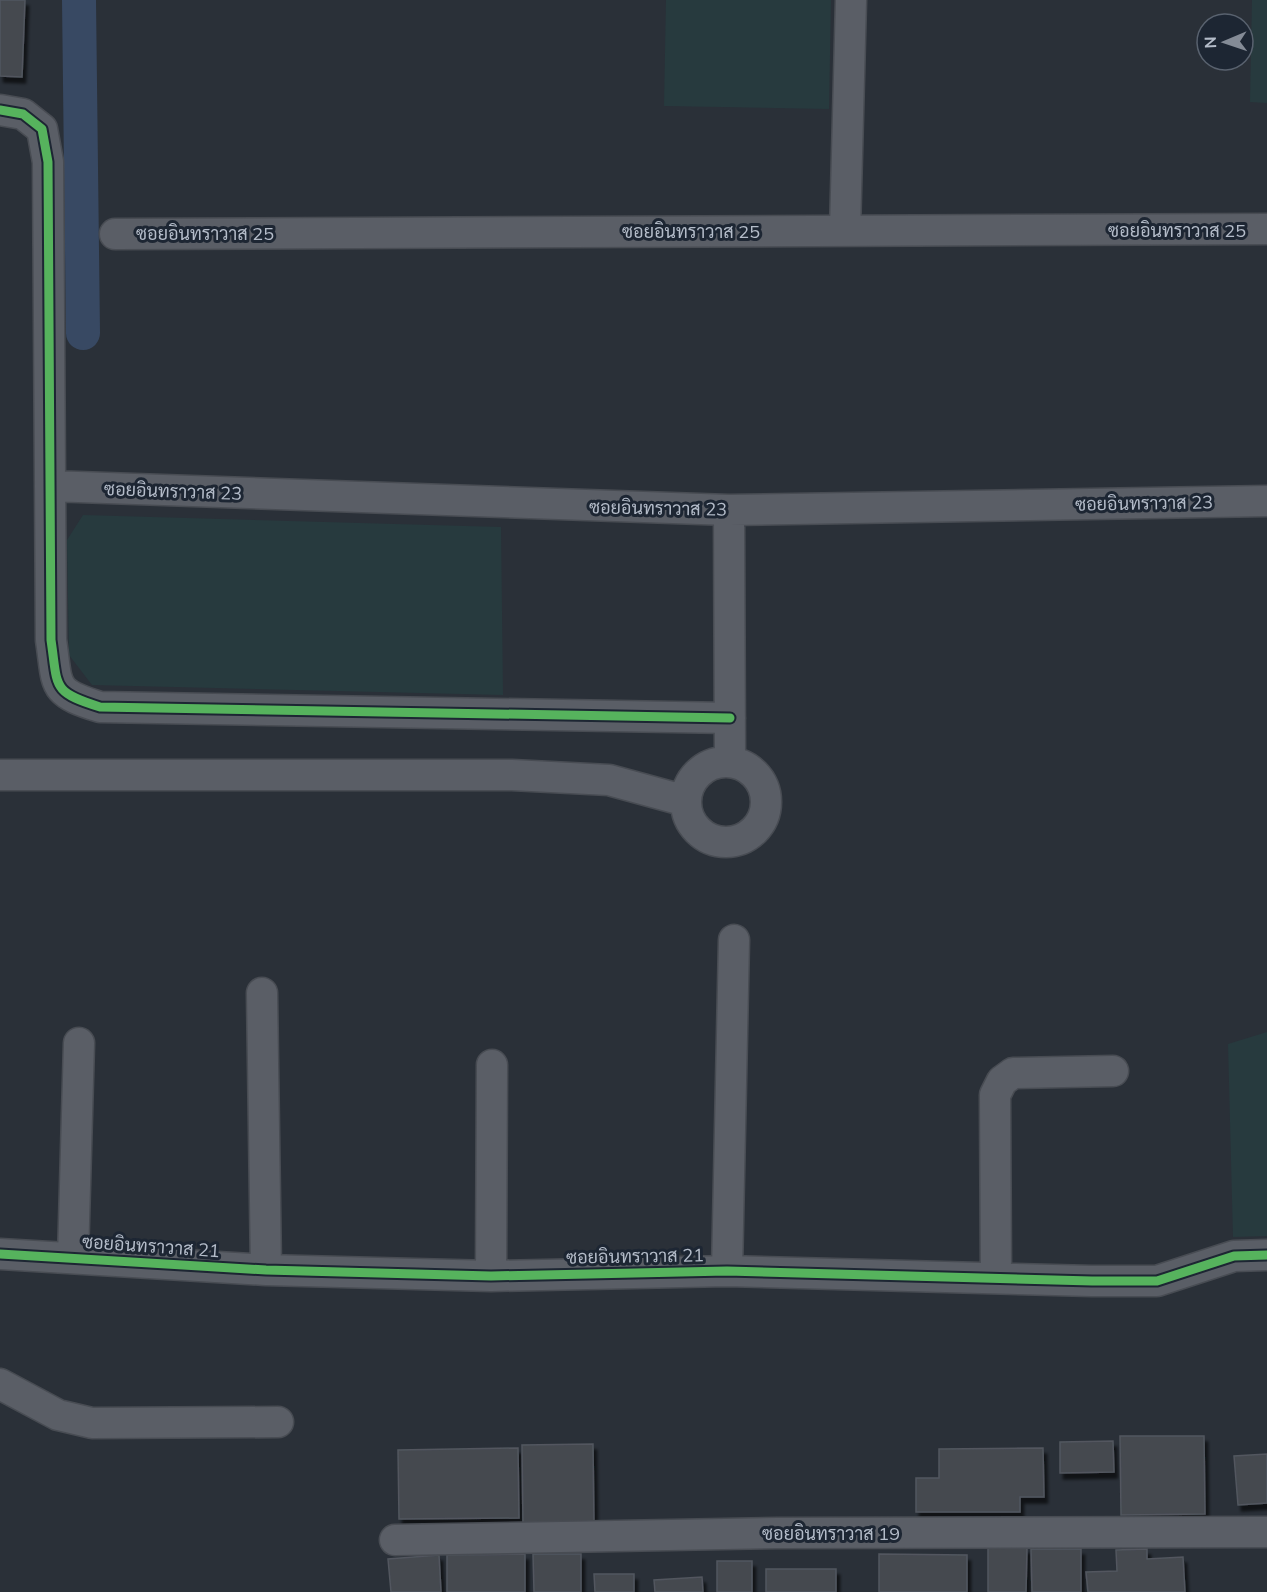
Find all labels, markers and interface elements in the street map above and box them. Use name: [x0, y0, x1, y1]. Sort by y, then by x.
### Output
north arrow: [1195, 12, 1255, 72]
text: N: [1200, 36, 1220, 49]
street label: ซอยอินทราวาส 25: [1108, 219, 1246, 242]
street label: ซอยอินทราวาส 25: [622, 220, 760, 243]
street label: ซอยอินทราวาส 25: [136, 222, 274, 245]
street label: ซอยอินทราวาส 23: [104, 477, 242, 505]
street label: ซอยอินทราวาส 23: [1075, 490, 1213, 516]
street label: ซอยอินทราวาส 23: [589, 495, 727, 521]
street label: ซอยอินทราวาส 21: [81, 1230, 221, 1262]
street label: ซอยอินทราวาส 21: [566, 1243, 704, 1269]
street label: ซอยอินทราวาส 19: [762, 1522, 900, 1545]

